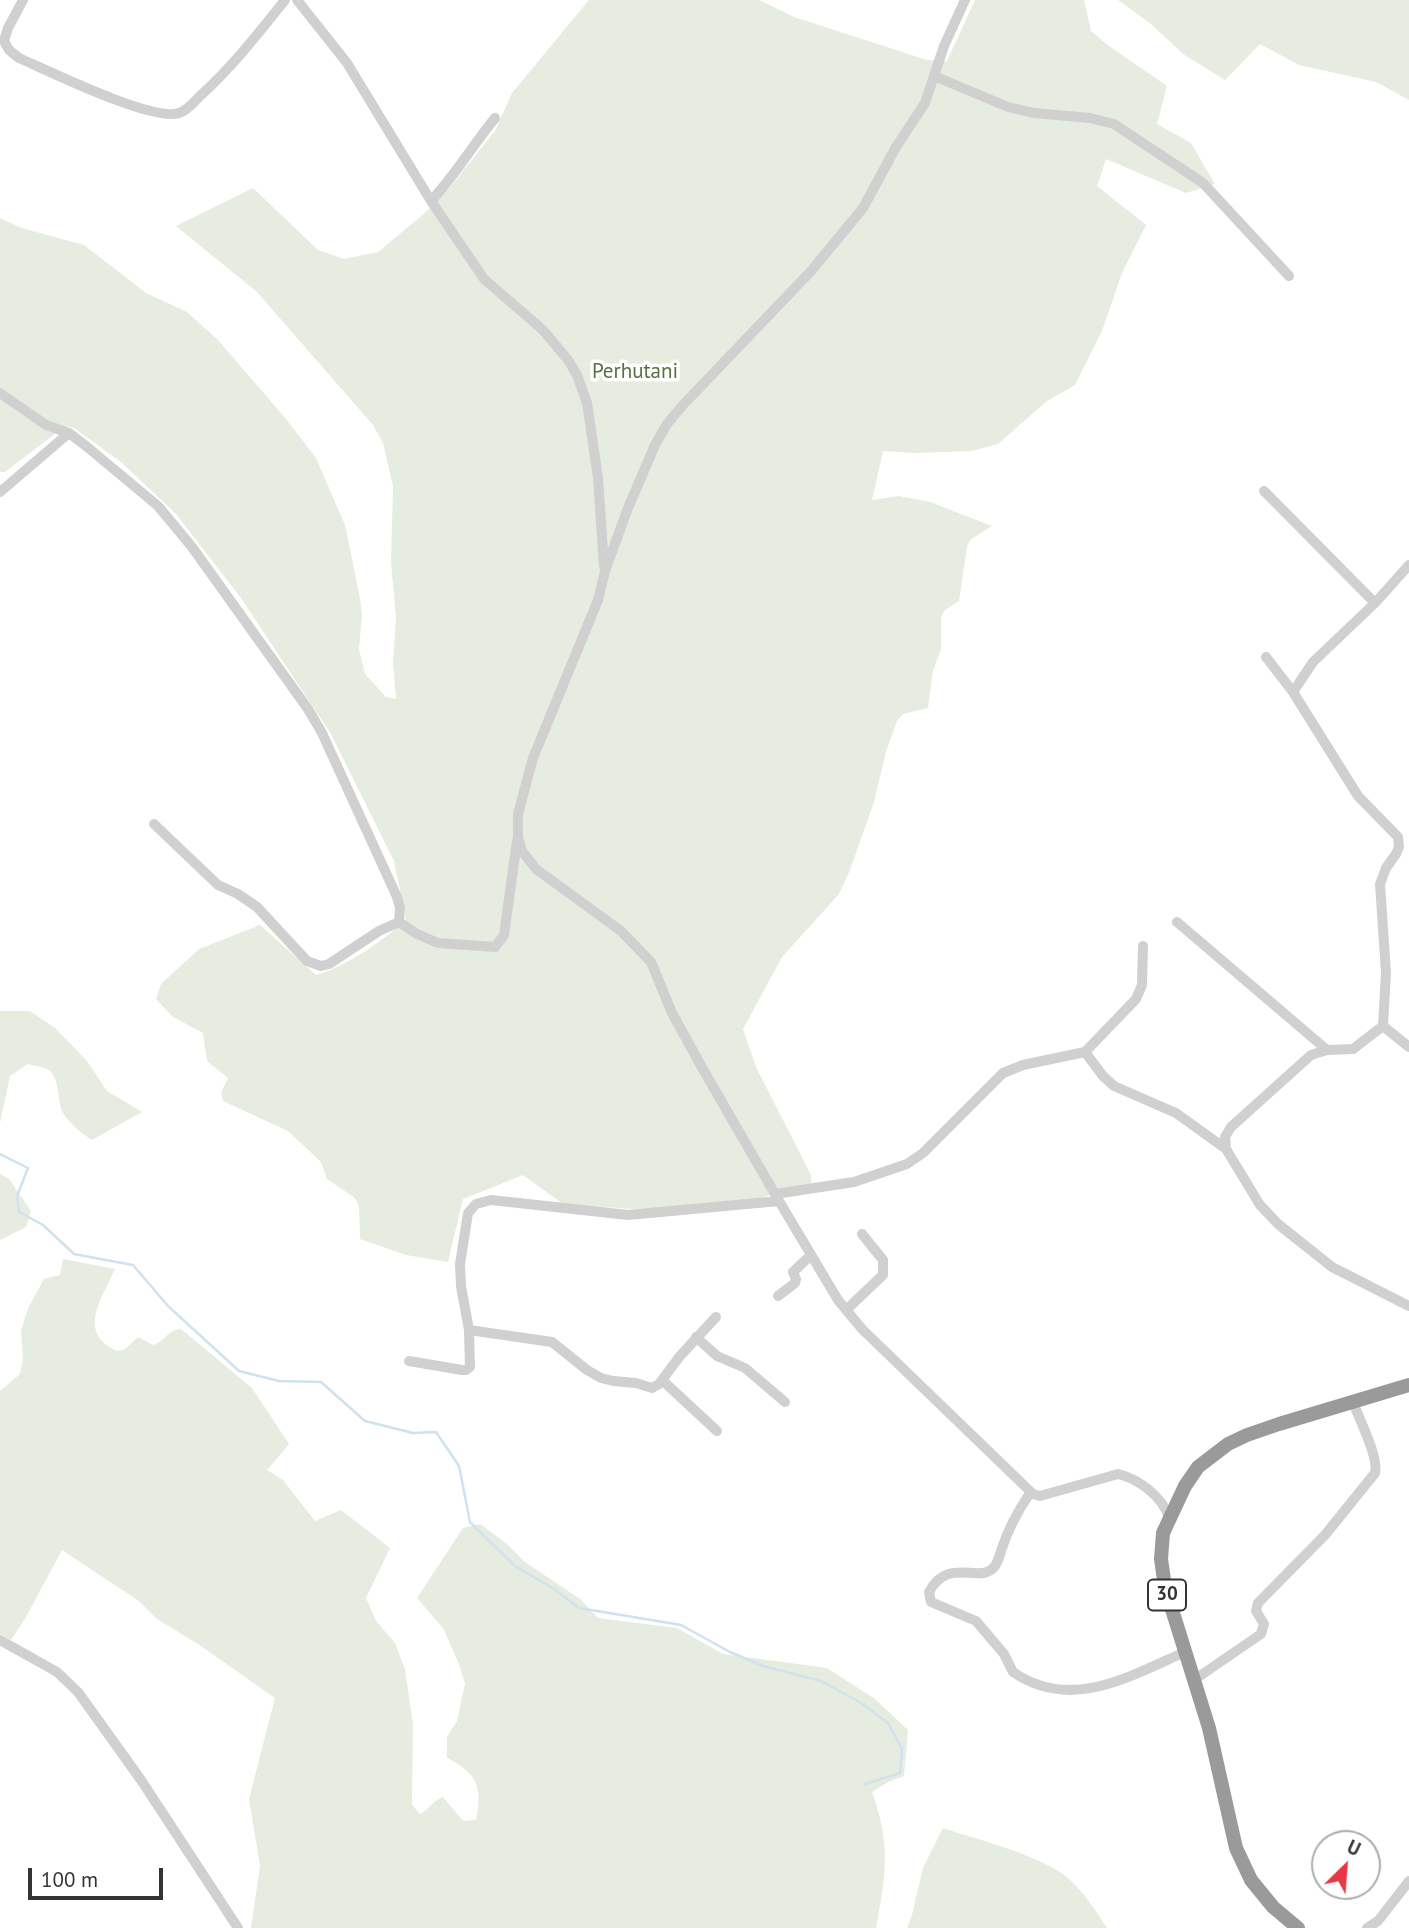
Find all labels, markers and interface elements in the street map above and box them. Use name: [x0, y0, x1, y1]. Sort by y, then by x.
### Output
park label: Perhutani: [592, 359, 678, 385]
road number: 30: [1148, 1580, 1186, 1610]
north arrow: [1311, 1830, 1381, 1900]
text: U: [1344, 1834, 1364, 1861]
scale bar: [32, 1854, 166, 1898]
text: 100 m: [41, 1866, 98, 1893]

